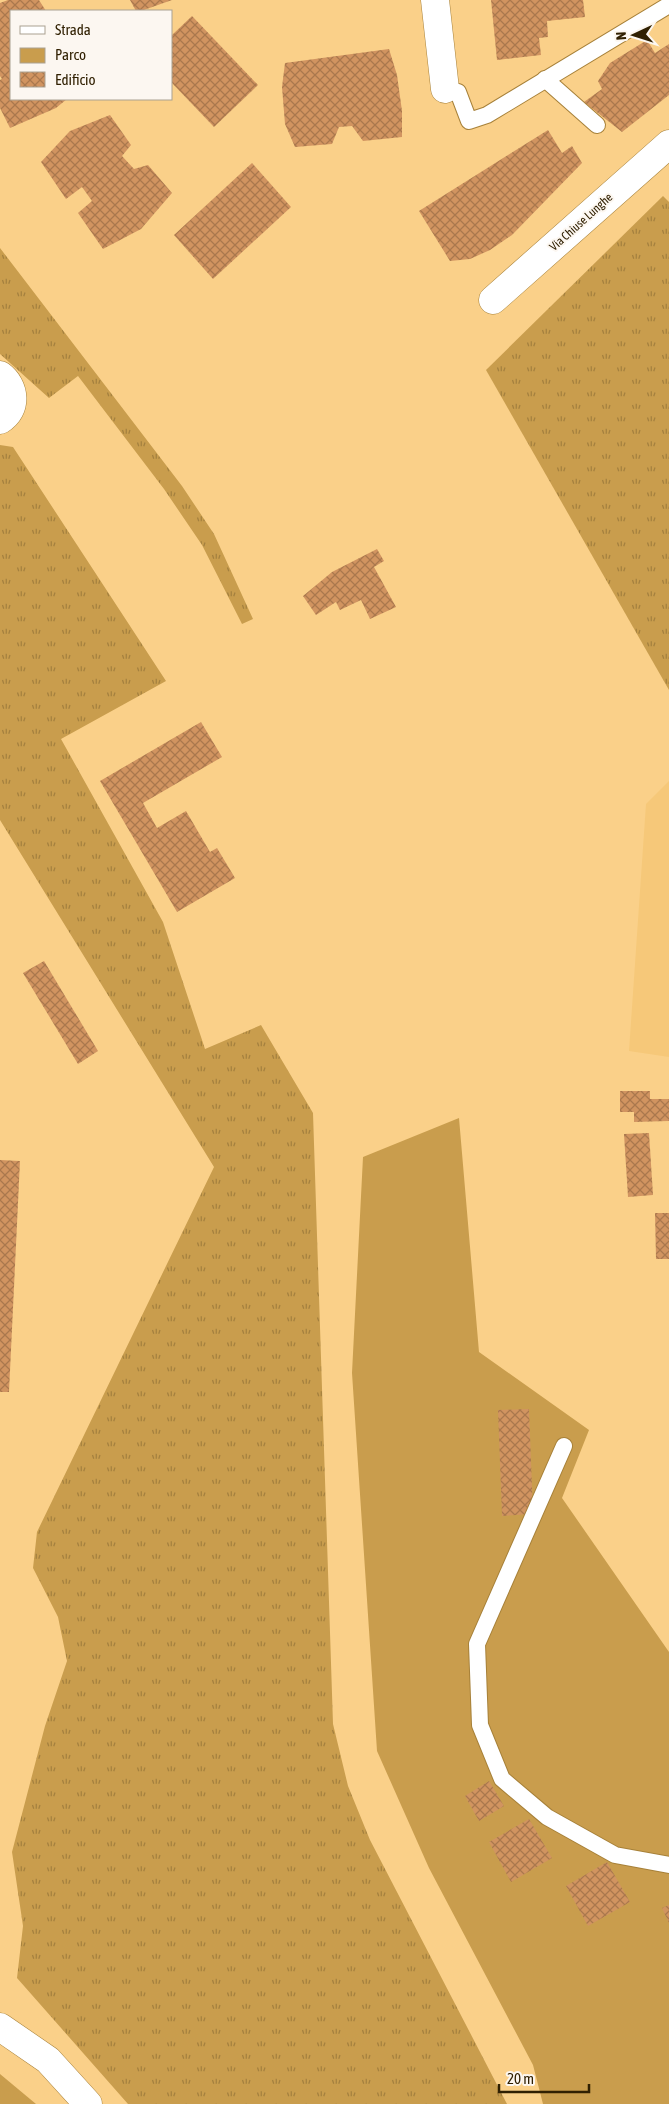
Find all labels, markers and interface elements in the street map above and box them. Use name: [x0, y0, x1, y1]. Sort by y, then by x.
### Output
legend: [10, 10, 172, 100]
north arrow: [609, 10, 659, 60]
text: Strada: [55, 21, 91, 38]
text: N: [613, 31, 629, 41]
text: Parco: [55, 46, 86, 63]
text: Edificio: [55, 71, 96, 88]
street label: Via Chiuse Lunghe: [547, 190, 615, 254]
scale bar: [499, 2062, 589, 2094]
text: 20 m: [507, 2070, 534, 2087]

